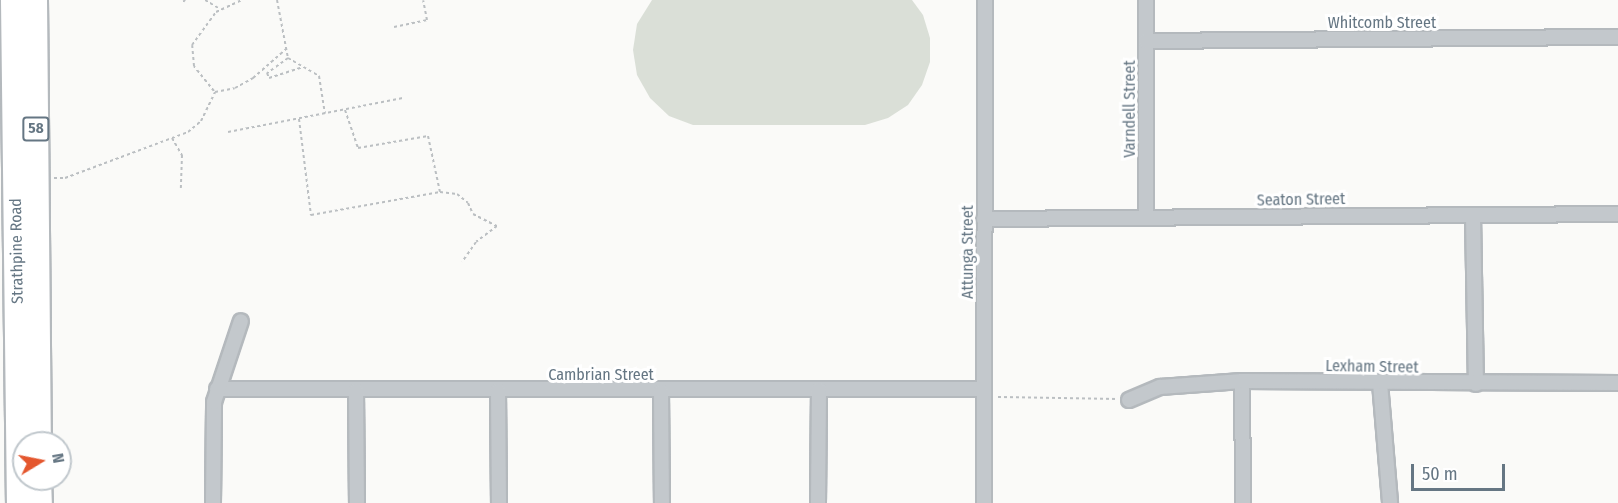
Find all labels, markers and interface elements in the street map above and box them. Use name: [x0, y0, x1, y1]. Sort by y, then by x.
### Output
street label: Whitcomb Street: [1328, 13, 1436, 33]
street label: Varndell Street: [1120, 60, 1140, 158]
road number: 58: [21, 117, 51, 141]
street label: Seaton Street: [1257, 190, 1345, 210]
street label: Strathpine Road: [6, 198, 28, 304]
street label: Attunga Street: [958, 205, 978, 299]
street label: Lexham Street: [1325, 357, 1419, 377]
street label: Cambrian Street: [548, 365, 654, 385]
north arrow: [12, 431, 72, 491]
text: N: [48, 452, 68, 465]
scale bar: [1414, 452, 1508, 490]
text: 50 m: [1422, 463, 1458, 485]

